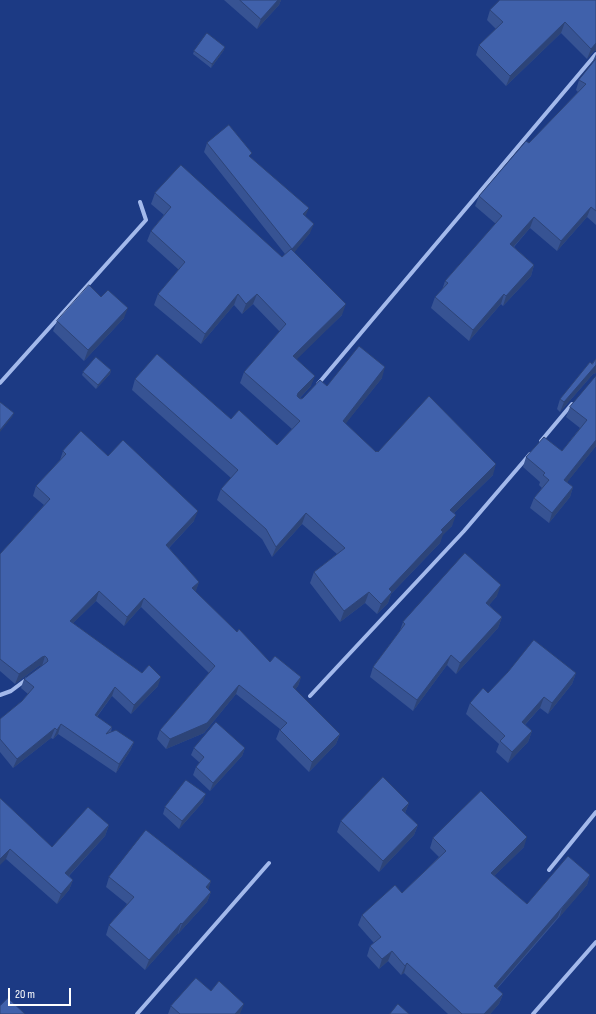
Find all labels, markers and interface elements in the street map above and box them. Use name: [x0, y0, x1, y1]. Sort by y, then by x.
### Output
scale bar: [10, 980, 73, 1006]
text: 20 m: [15, 987, 35, 1002]

